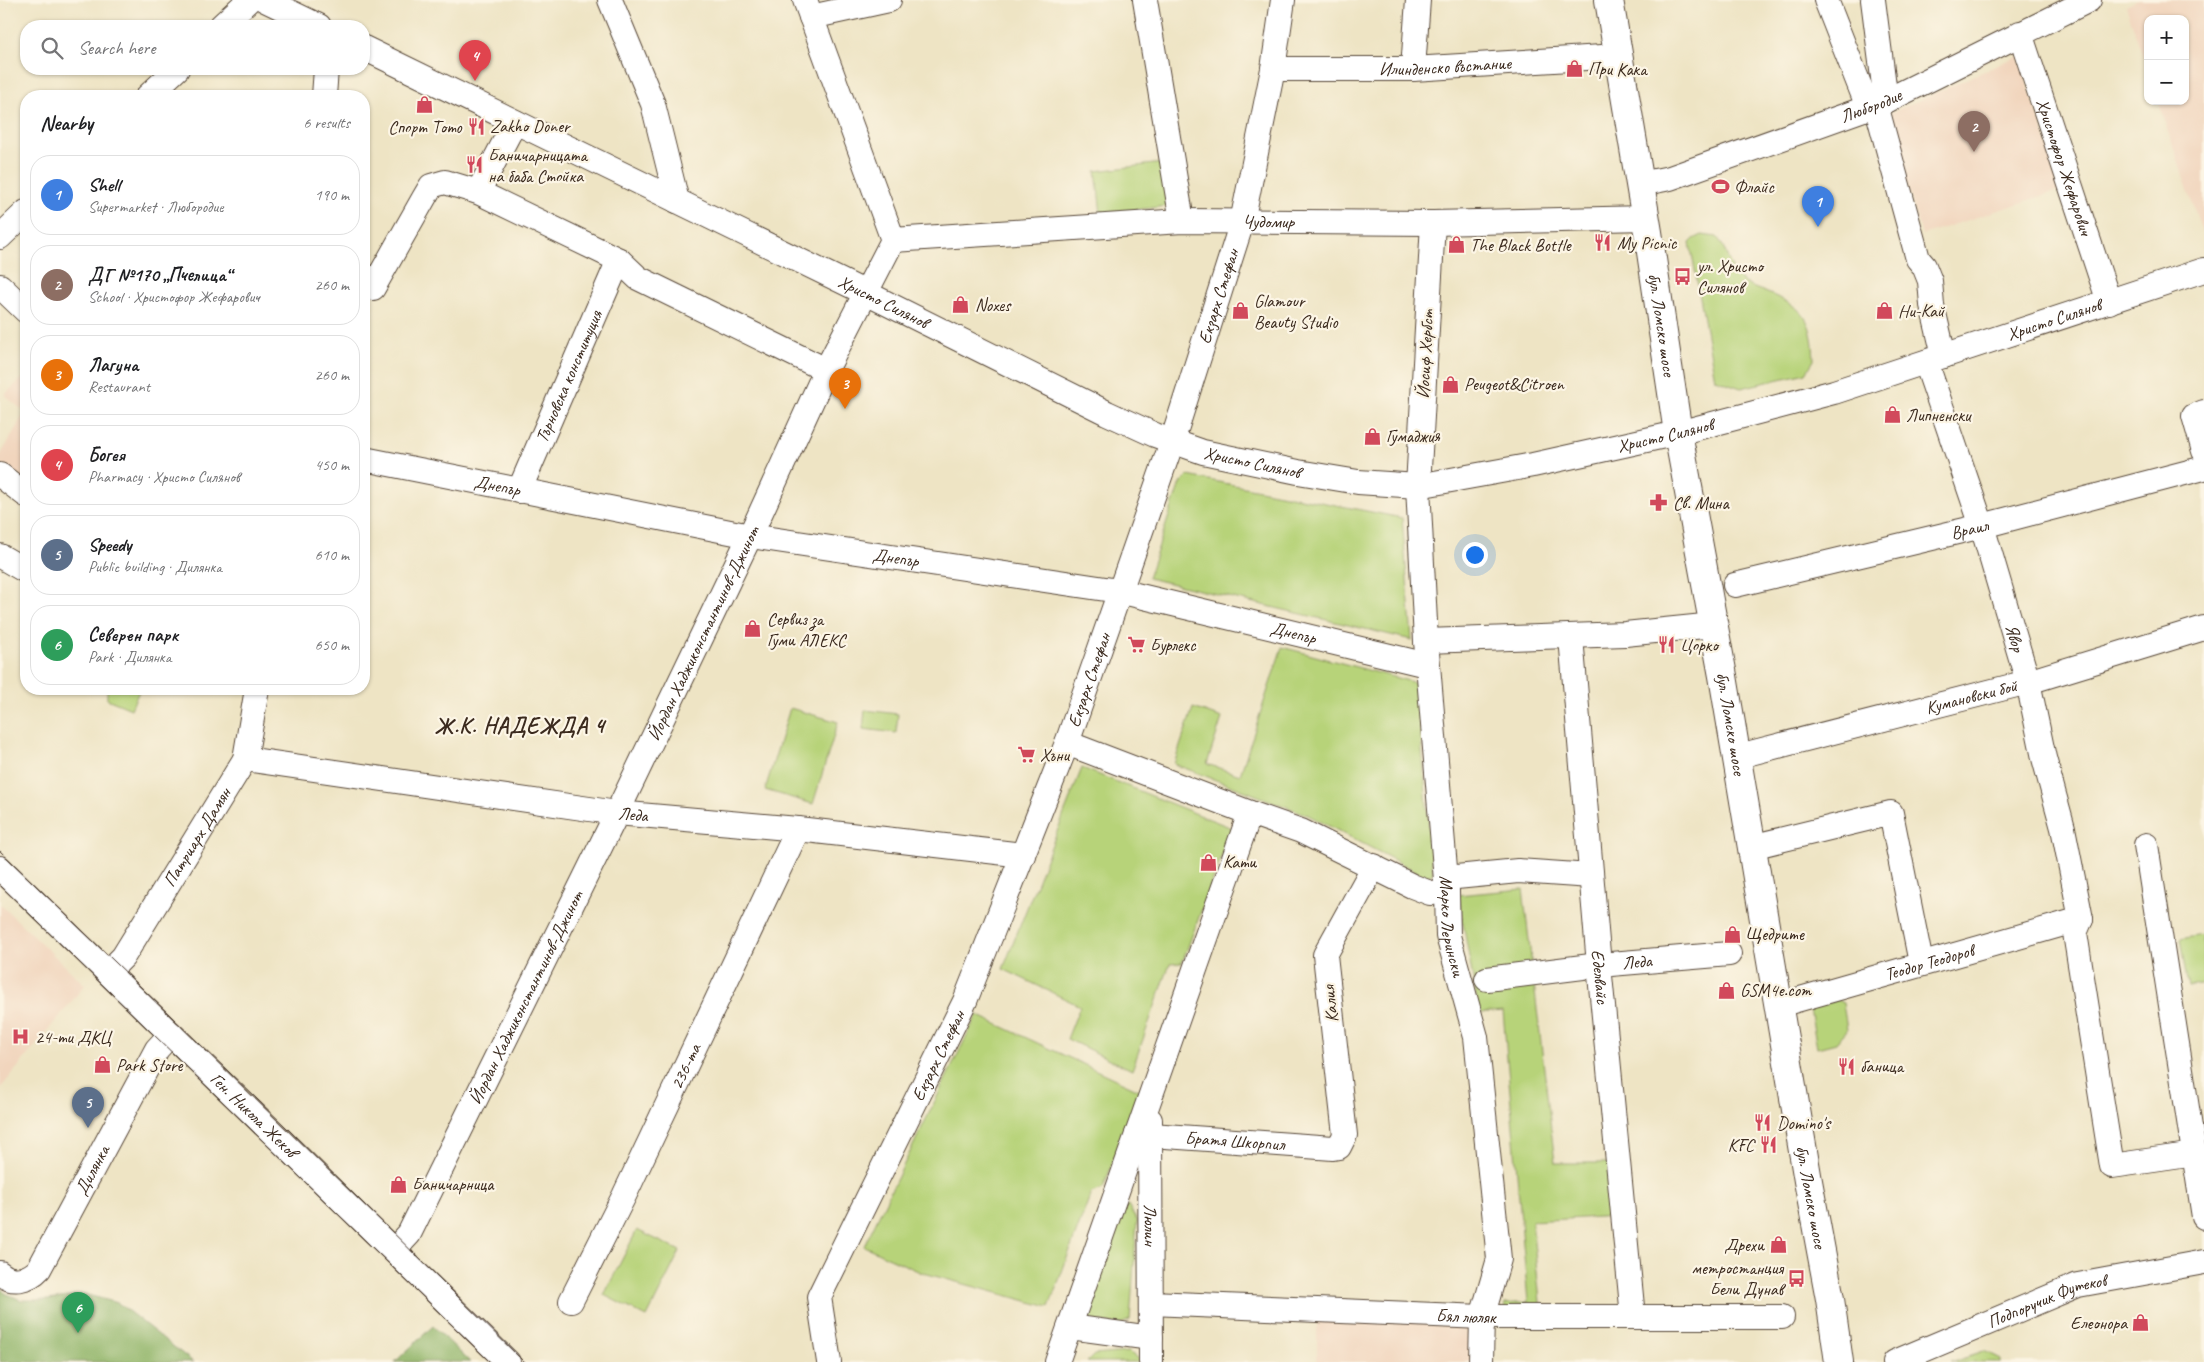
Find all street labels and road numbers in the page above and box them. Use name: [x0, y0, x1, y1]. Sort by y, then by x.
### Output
street label: Илинденско въстание: [1379, 52, 1513, 80]
street label: Любородие: [1837, 83, 1906, 127]
street label: Христофор Жефарович: [2032, 96, 2098, 240]
street label: Чудомир: [1243, 210, 1295, 233]
street label: Екзарх Стефан: [1193, 245, 1244, 346]
street label: Христо Силянов: [835, 270, 935, 335]
street label: бул. Ломско шосе: [1643, 272, 1681, 379]
street label: Христо Силянов: [2004, 293, 2107, 345]
street label: Търновска конституция: [530, 305, 608, 446]
street label: Йосиф Хербст: [1412, 308, 1438, 399]
street label: Христо Силянов: [1615, 412, 1719, 457]
street label: Христо Силянов: [1202, 442, 1306, 484]
street label: Днепър: [472, 470, 523, 501]
street label: Враил: [1948, 513, 1992, 544]
street label: Йордан Хаджиконстантинов-Джинот: [642, 521, 765, 744]
street label: Днепър: [871, 543, 922, 572]
street label: Днепър: [1268, 617, 1320, 649]
street label: Явор: [2001, 621, 2030, 656]
street label: Екзарх Стефан: [1062, 629, 1116, 730]
street label: бул. Ломско шосе: [1712, 670, 1751, 778]
street label: Кумановски бой: [1923, 674, 2021, 719]
street label: Патриарх Дамян: [158, 782, 236, 891]
street label: Леда: [617, 802, 651, 827]
street label: Марко Лерински: [1435, 874, 1470, 980]
street label: Йордан Хаджиконстантинов-Джинот: [464, 886, 588, 1108]
street label: Теодор Теодоров: [1882, 938, 1979, 985]
street label: Еделвайс: [1587, 949, 1614, 1006]
street label: Леда: [1621, 949, 1654, 974]
street label: Калия: [1317, 983, 1343, 1024]
street label: Екзарх Стефан: [907, 1005, 970, 1104]
street label: 236-та: [665, 1039, 706, 1093]
street label: Ген. Никола Жеков: [206, 1068, 305, 1165]
street label: Братя Шкорпил: [1184, 1126, 1286, 1156]
street label: Дилянка: [70, 1140, 115, 1199]
street label: бул. Ломско шосе: [1791, 1144, 1832, 1251]
street label: Люлин: [1139, 1204, 1162, 1248]
street label: Подпоручик Футеков: [1984, 1269, 2111, 1333]
street label: Бял люляк: [1436, 1304, 1498, 1328]

